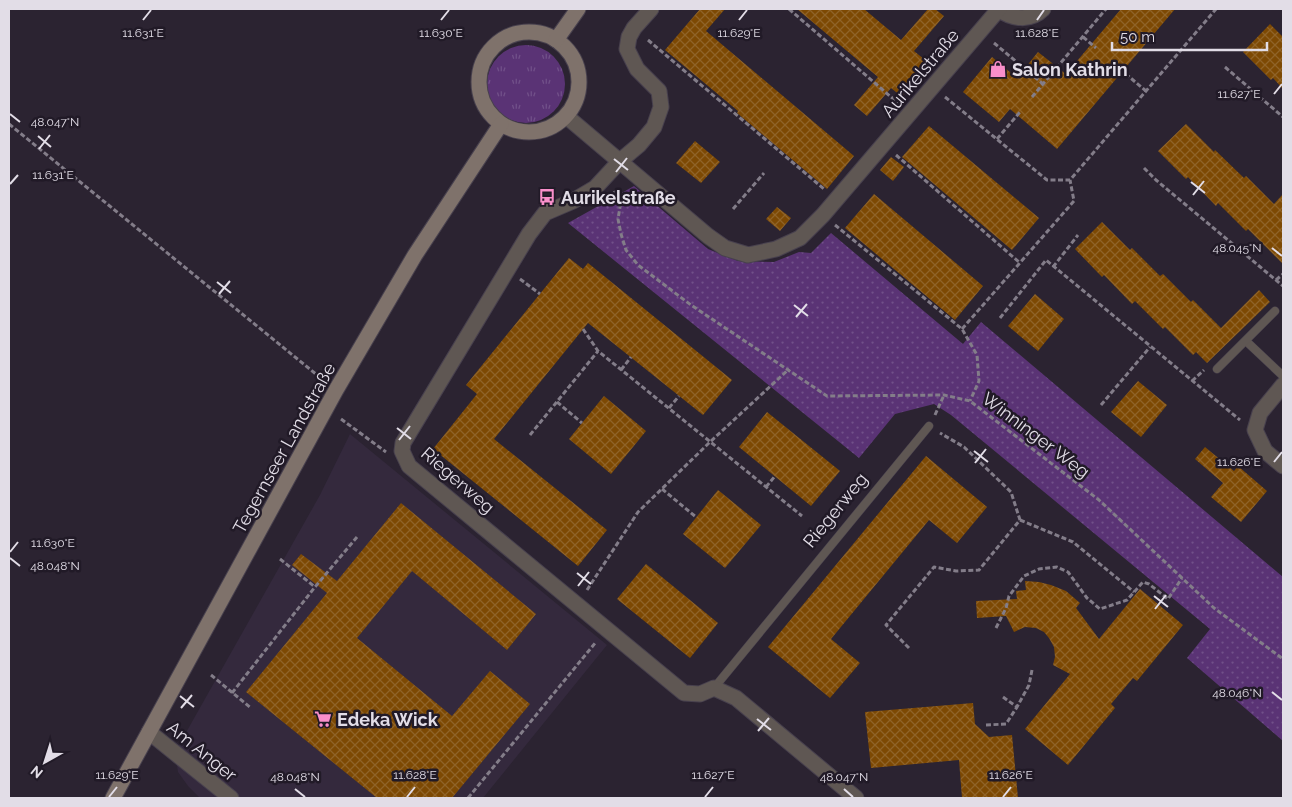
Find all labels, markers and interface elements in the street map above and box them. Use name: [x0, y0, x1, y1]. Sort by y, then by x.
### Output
scale bar: [1112, 20, 1267, 52]
street label: Aurikelstraße: [877, 24, 963, 121]
text: 11.631°E: [122, 26, 164, 40]
text: 11.630°E: [419, 26, 463, 40]
text: 11.629°E: [717, 26, 761, 40]
text: 11.628°E: [1015, 26, 1059, 40]
text: 50 m: [1120, 28, 1155, 46]
shop icon: Salon Kathrin: [988, 59, 1008, 79]
place label: Salon Kathrin: [1012, 59, 1128, 80]
text: 11.627°E: [1218, 87, 1260, 101]
text: 48.047°N: [31, 115, 79, 129]
text: 11.631°E: [32, 168, 74, 182]
bus stop icon: Aurikelstraße: [537, 187, 557, 207]
place label: Aurikelstraße: [561, 187, 676, 208]
text: 48.045°N: [1213, 241, 1261, 255]
street label: Tegernseer Landstraße: [228, 359, 340, 537]
street label: Winninger Weg: [978, 388, 1094, 482]
street label: Riegerweg: [417, 443, 499, 517]
text: 11.626°E: [1217, 455, 1261, 469]
street label: Riegerweg: [798, 468, 872, 552]
text: 11.630°E: [31, 536, 75, 550]
text: 48.048°N: [30, 559, 80, 573]
text: 48.046°N: [1212, 686, 1262, 700]
supermarket icon: Edeka Wick: [313, 709, 333, 729]
place label: Edeka Wick: [337, 709, 439, 730]
street label: Am Anger: [163, 717, 242, 786]
north arrow: [20, 737, 70, 787]
text: N: [28, 763, 46, 782]
text: 11.629°E: [95, 768, 139, 782]
text: 11.628°E: [393, 768, 437, 782]
text: 11.627°E: [692, 768, 734, 782]
text: 11.626°E: [989, 768, 1033, 782]
text: 48.048°N: [270, 770, 320, 784]
text: 48.047°N: [820, 770, 868, 784]

